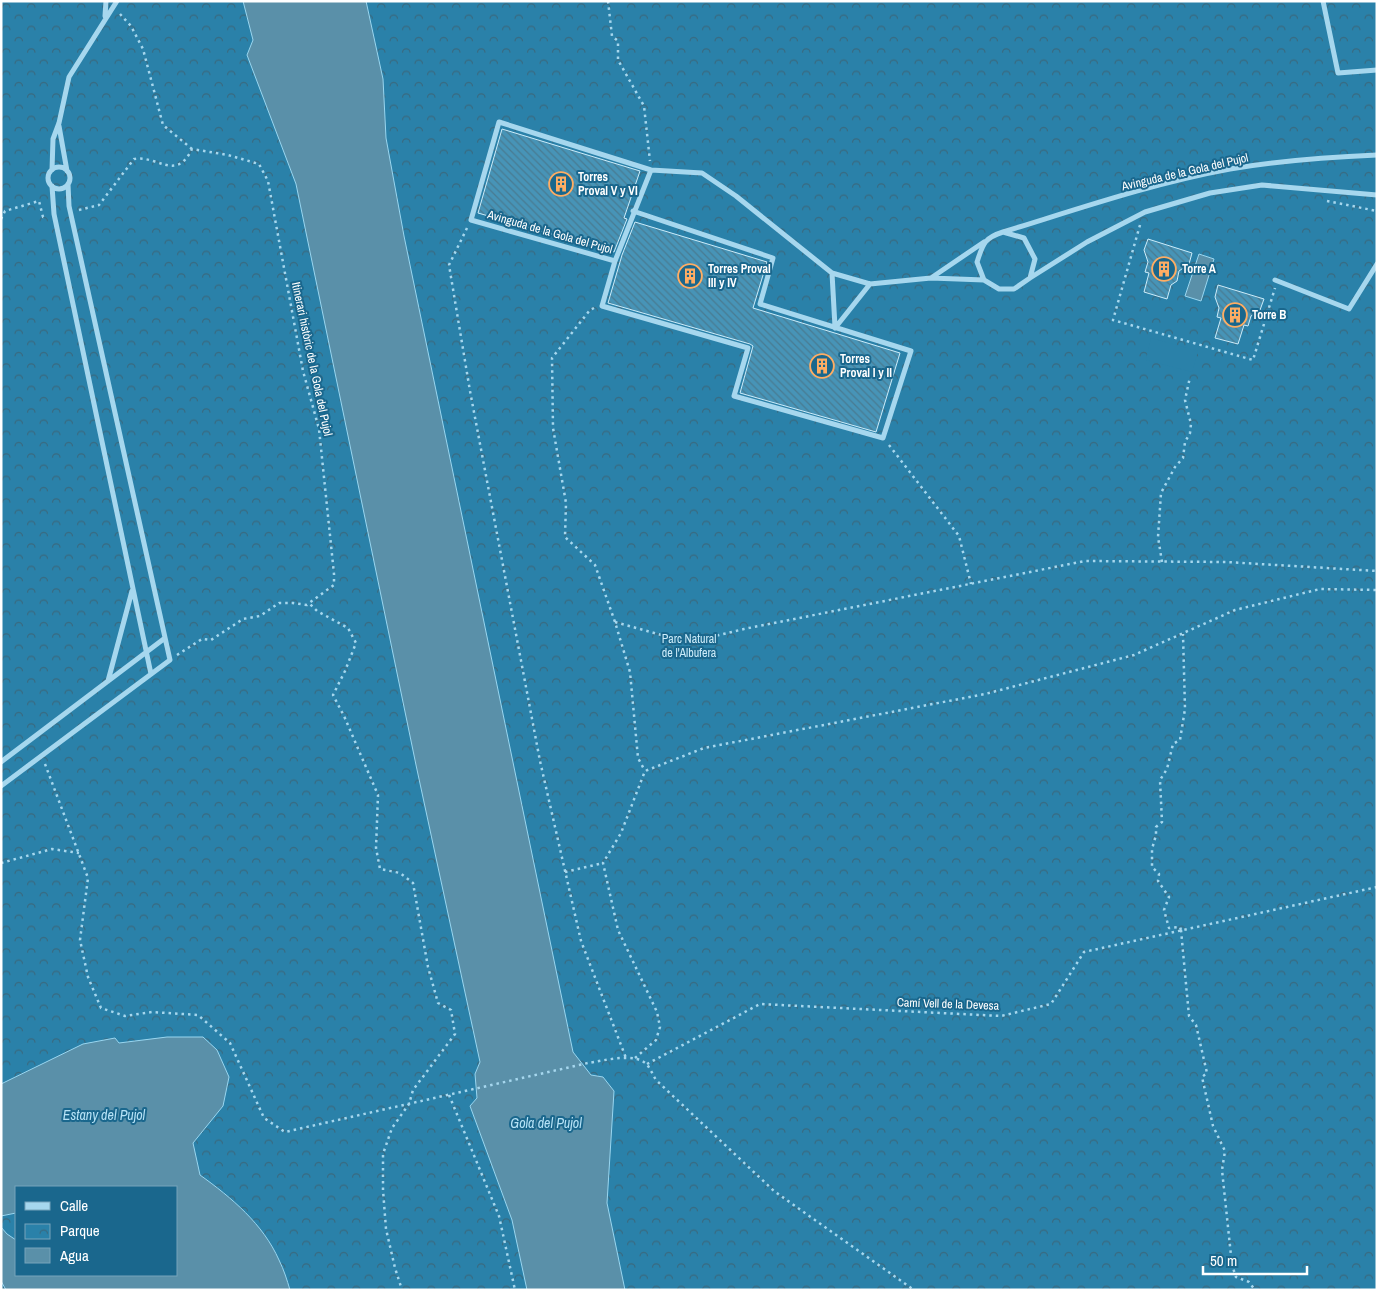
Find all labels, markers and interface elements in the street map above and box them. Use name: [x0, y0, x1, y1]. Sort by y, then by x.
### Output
street label: Avinguda de la Gola del Pujol: [1119, 150, 1250, 195]
place label: Torres Proval V y VI: [578, 169, 638, 199]
building icon: Torres Proval V y VI: [548, 171, 574, 197]
street label: Avinguda de la Gola del Pujol: [485, 206, 614, 258]
building icon: Torre A: [1151, 256, 1177, 282]
place label: Torres Proval III y IV: [708, 261, 771, 291]
place label: Torre A: [1182, 261, 1217, 277]
building icon: Torres Proval III y IV: [677, 263, 703, 289]
street label: Itinerari històric de la Gola del Pujol: [288, 281, 336, 437]
building icon: Torre B: [1222, 302, 1248, 328]
place label: Torre B: [1252, 307, 1286, 323]
place label: Torres Proval I y II: [840, 351, 892, 381]
building icon: Torres Proval I y II: [809, 353, 835, 379]
park label: Parc Natural de l'Albufera: [662, 631, 717, 661]
street label: Camí Vell de la Devesa: [897, 994, 1000, 1014]
water label: Estany del Pujol: [63, 1106, 146, 1124]
water label: Gola del Pujol: [510, 1114, 582, 1132]
legend: [15, 1186, 178, 1276]
text: Calle: [60, 1195, 88, 1216]
text: Parque: [60, 1220, 100, 1241]
scale bar: [1203, 1244, 1307, 1276]
text: Agua: [59, 1245, 89, 1266]
text: 50 m: [1210, 1250, 1237, 1271]

